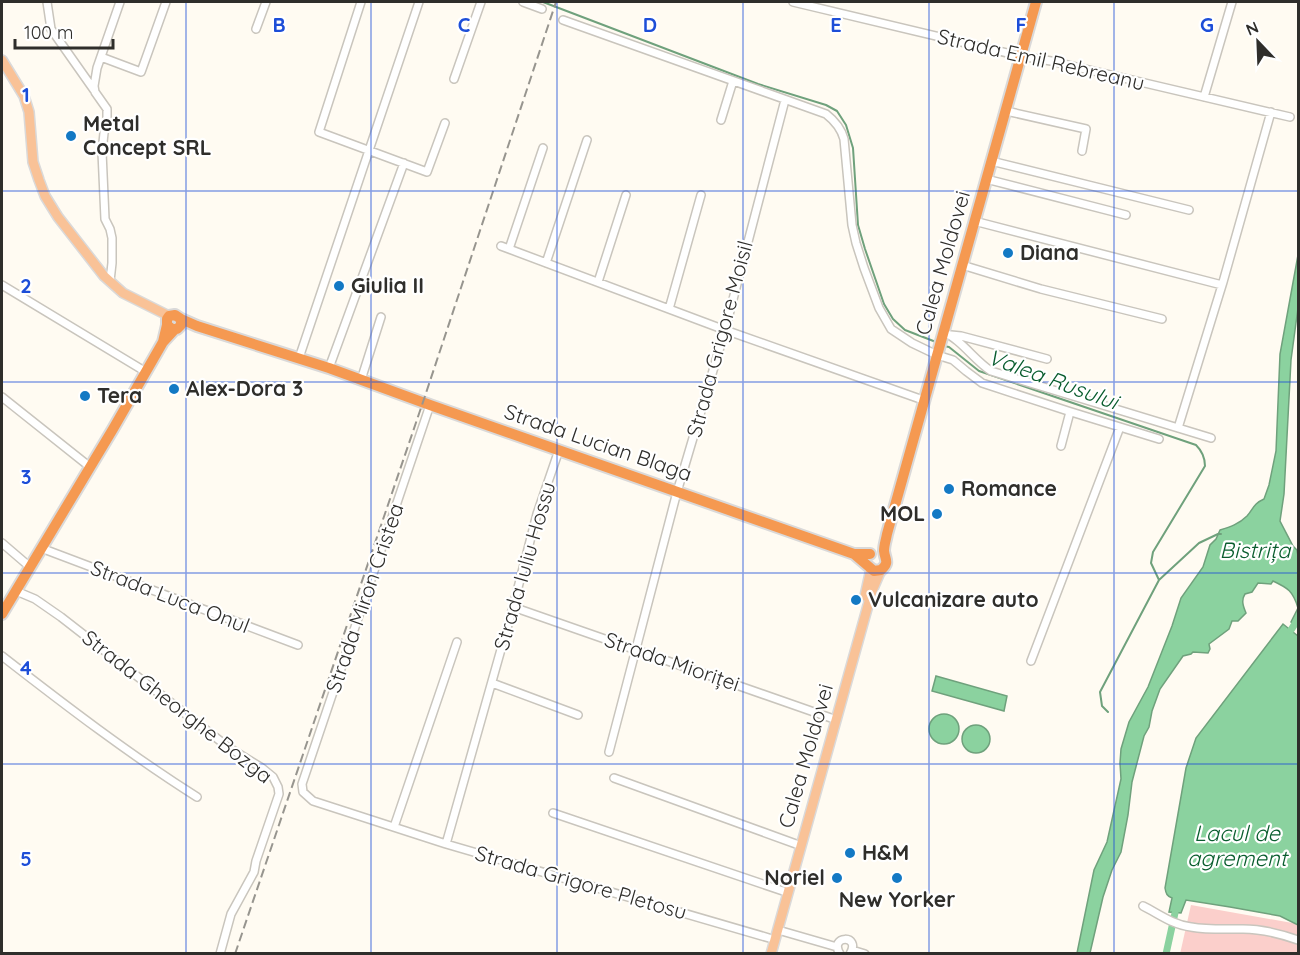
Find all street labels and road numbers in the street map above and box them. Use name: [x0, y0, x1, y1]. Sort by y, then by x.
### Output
street label: Strada Emil Rebreanu: [935, 23, 1147, 96]
street label: Calea Moldovei: [909, 188, 975, 338]
street label: Strada Grigore Moisil: [680, 238, 758, 440]
street label: Strada Lucian Blaga: [501, 398, 696, 486]
street label: Strada Iuliu Hossu: [488, 478, 561, 653]
street label: Strada Miron Cristea: [319, 500, 409, 696]
street label: Strada Luca Onul: [87, 554, 254, 638]
street label: Strada Gheorghe Bozga: [77, 624, 278, 789]
street label: Strada Mioriței: [601, 626, 743, 696]
street label: Calea Moldovei: [772, 681, 838, 831]
street label: Strada Grigore Pletosu: [472, 839, 690, 925]

